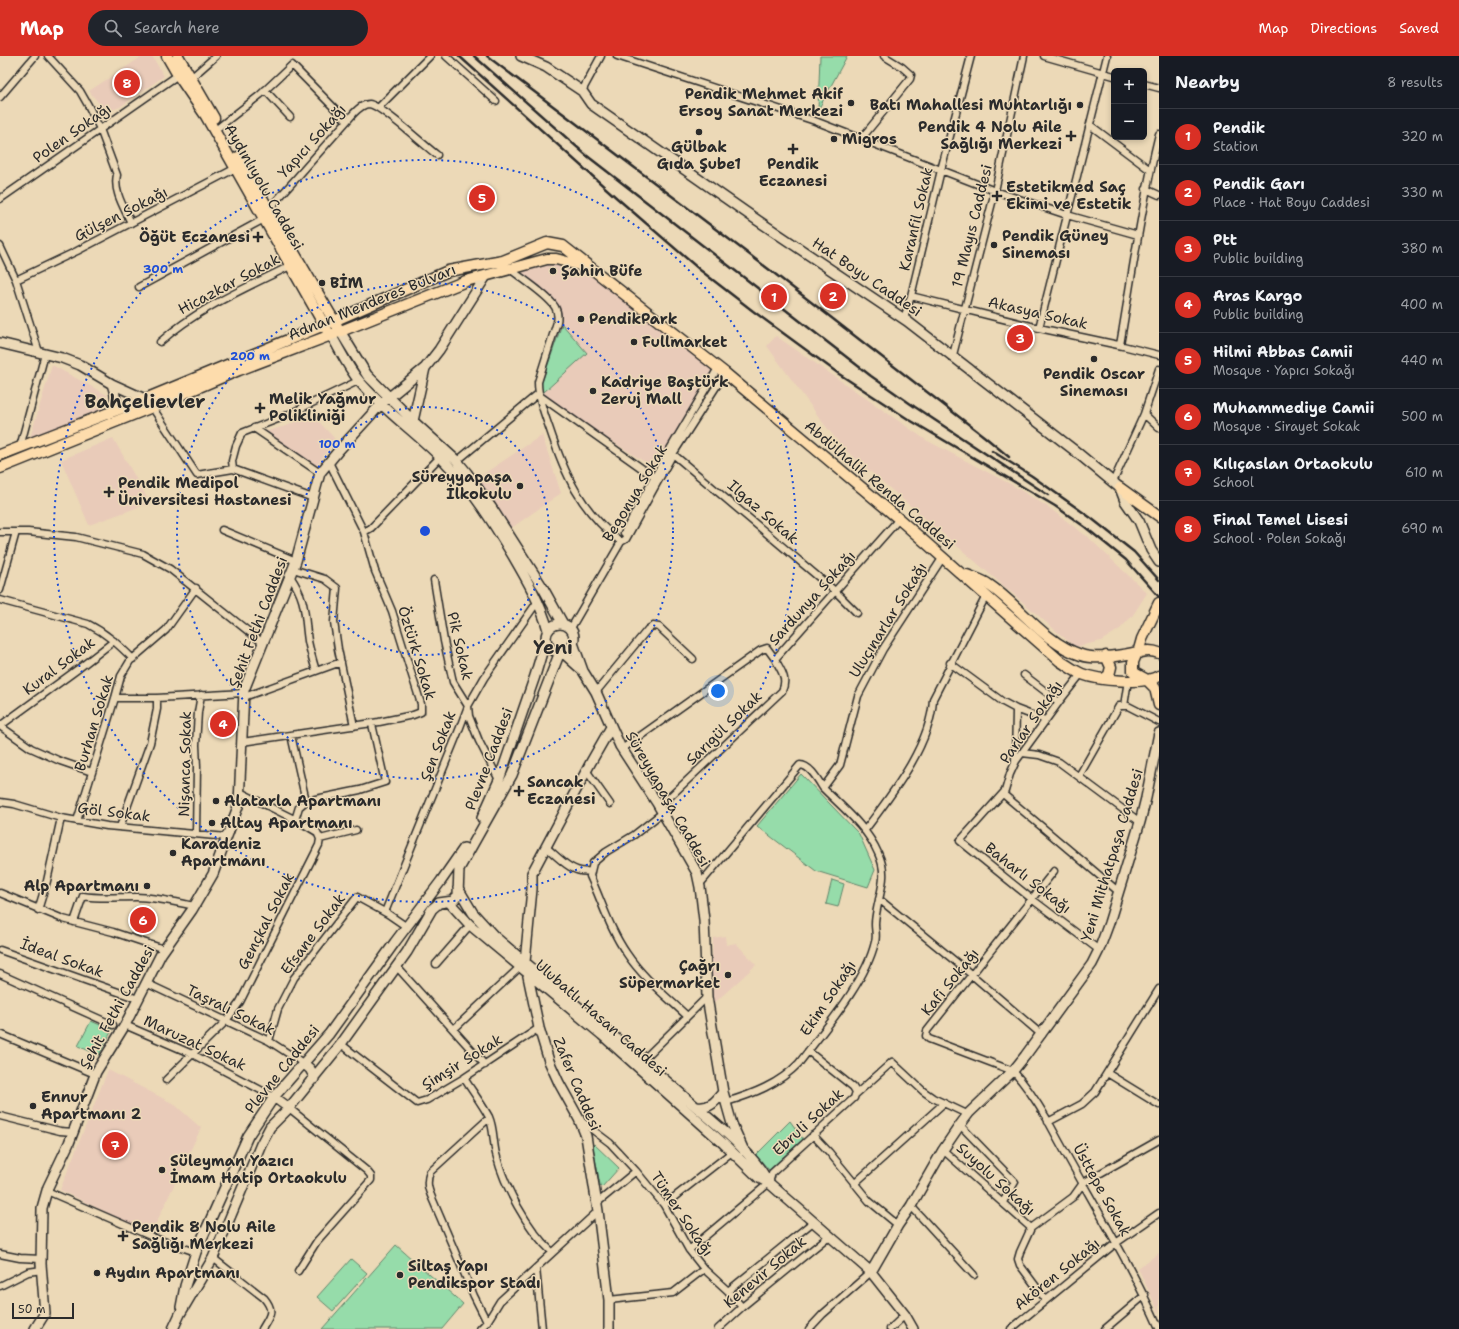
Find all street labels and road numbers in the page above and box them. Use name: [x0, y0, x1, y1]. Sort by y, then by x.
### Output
street label: Polen Sokağı: [29, 98, 115, 168]
street label: Yapıcı Sokağı: [273, 100, 351, 182]
street label: Aydınlıyolu Caddesi: [220, 120, 308, 254]
street label: 19 Mayıs Caddesi: [947, 162, 997, 290]
street label: Karanfil Sokak: [894, 165, 938, 273]
street label: Gülşen Sokağı: [71, 182, 171, 246]
street label: Hat Boyu Caddesi: [808, 233, 926, 321]
street label: Hicazkar Sokak: [175, 249, 283, 319]
street label: Adnan Menderes Bulvarı: [285, 259, 459, 345]
street label: Akasya Sokak: [986, 292, 1090, 334]
street label: Abdülhalik Renda Caddesi: [800, 416, 960, 554]
street label: Begonya Sokak: [598, 441, 672, 545]
street label: Ilgaz Sokak: [723, 475, 803, 549]
street label: Sardunya Sokağı: [764, 546, 860, 650]
street label: Şehit Fethi Caddesi: [224, 554, 292, 690]
street label: Uluçınarlar Sokağı: [844, 559, 932, 681]
street label: Öztürk Sokak: [393, 604, 441, 702]
street label: Pik Sokak: [442, 610, 478, 682]
street label: Kural Sokak: [19, 632, 99, 700]
street label: Burhan Sokak: [70, 672, 118, 774]
street label: Parlar Sokağı: [995, 676, 1067, 768]
street label: Sarıgül Sokak: [682, 687, 766, 769]
street label: Plevne Caddesi: [460, 705, 518, 813]
street label: Şen Sokak: [415, 708, 461, 784]
street label: Nişanca Sokak: [174, 711, 196, 817]
street label: Süreyyapaşa Caddesi: [621, 727, 715, 871]
street label: Yeni Mithatpaşa Caddesi: [1076, 766, 1148, 944]
street label: Göl Sokak: [76, 798, 152, 826]
street label: Baharlı Sokağı: [981, 838, 1075, 918]
street label: Gençkal Sokak: [233, 869, 299, 973]
street label: Efsane Sokak: [276, 889, 350, 979]
street label: İdeal Sokak: [17, 934, 107, 982]
street label: Şehit Fethi Caddesi: [75, 941, 159, 1073]
street label: Kafi Sokağı: [917, 944, 983, 1020]
street label: Ulubatlı Hasan Caddesi: [531, 955, 671, 1081]
street label: Ekim Sokağı: [795, 956, 861, 1040]
street label: Taşralı Sokak: [183, 980, 279, 1040]
street label: Maruzat Sokak: [140, 1010, 250, 1076]
street label: Plevne Caddesi: [240, 1020, 324, 1118]
street label: Şimşir Sokak: [418, 1029, 506, 1095]
street label: Zafer Caddesi: [548, 1034, 606, 1134]
street label: Ebruli Sokak: [768, 1084, 848, 1160]
street label: Suyolu Sokağı: [952, 1138, 1040, 1220]
street label: Üsttepe Sokak: [1068, 1140, 1136, 1240]
street label: Tümer Sokağı: [646, 1168, 718, 1260]
street label: Kenevir Sokak: [719, 1231, 811, 1313]
street label: Akören Sokağı: [1010, 1233, 1104, 1315]

